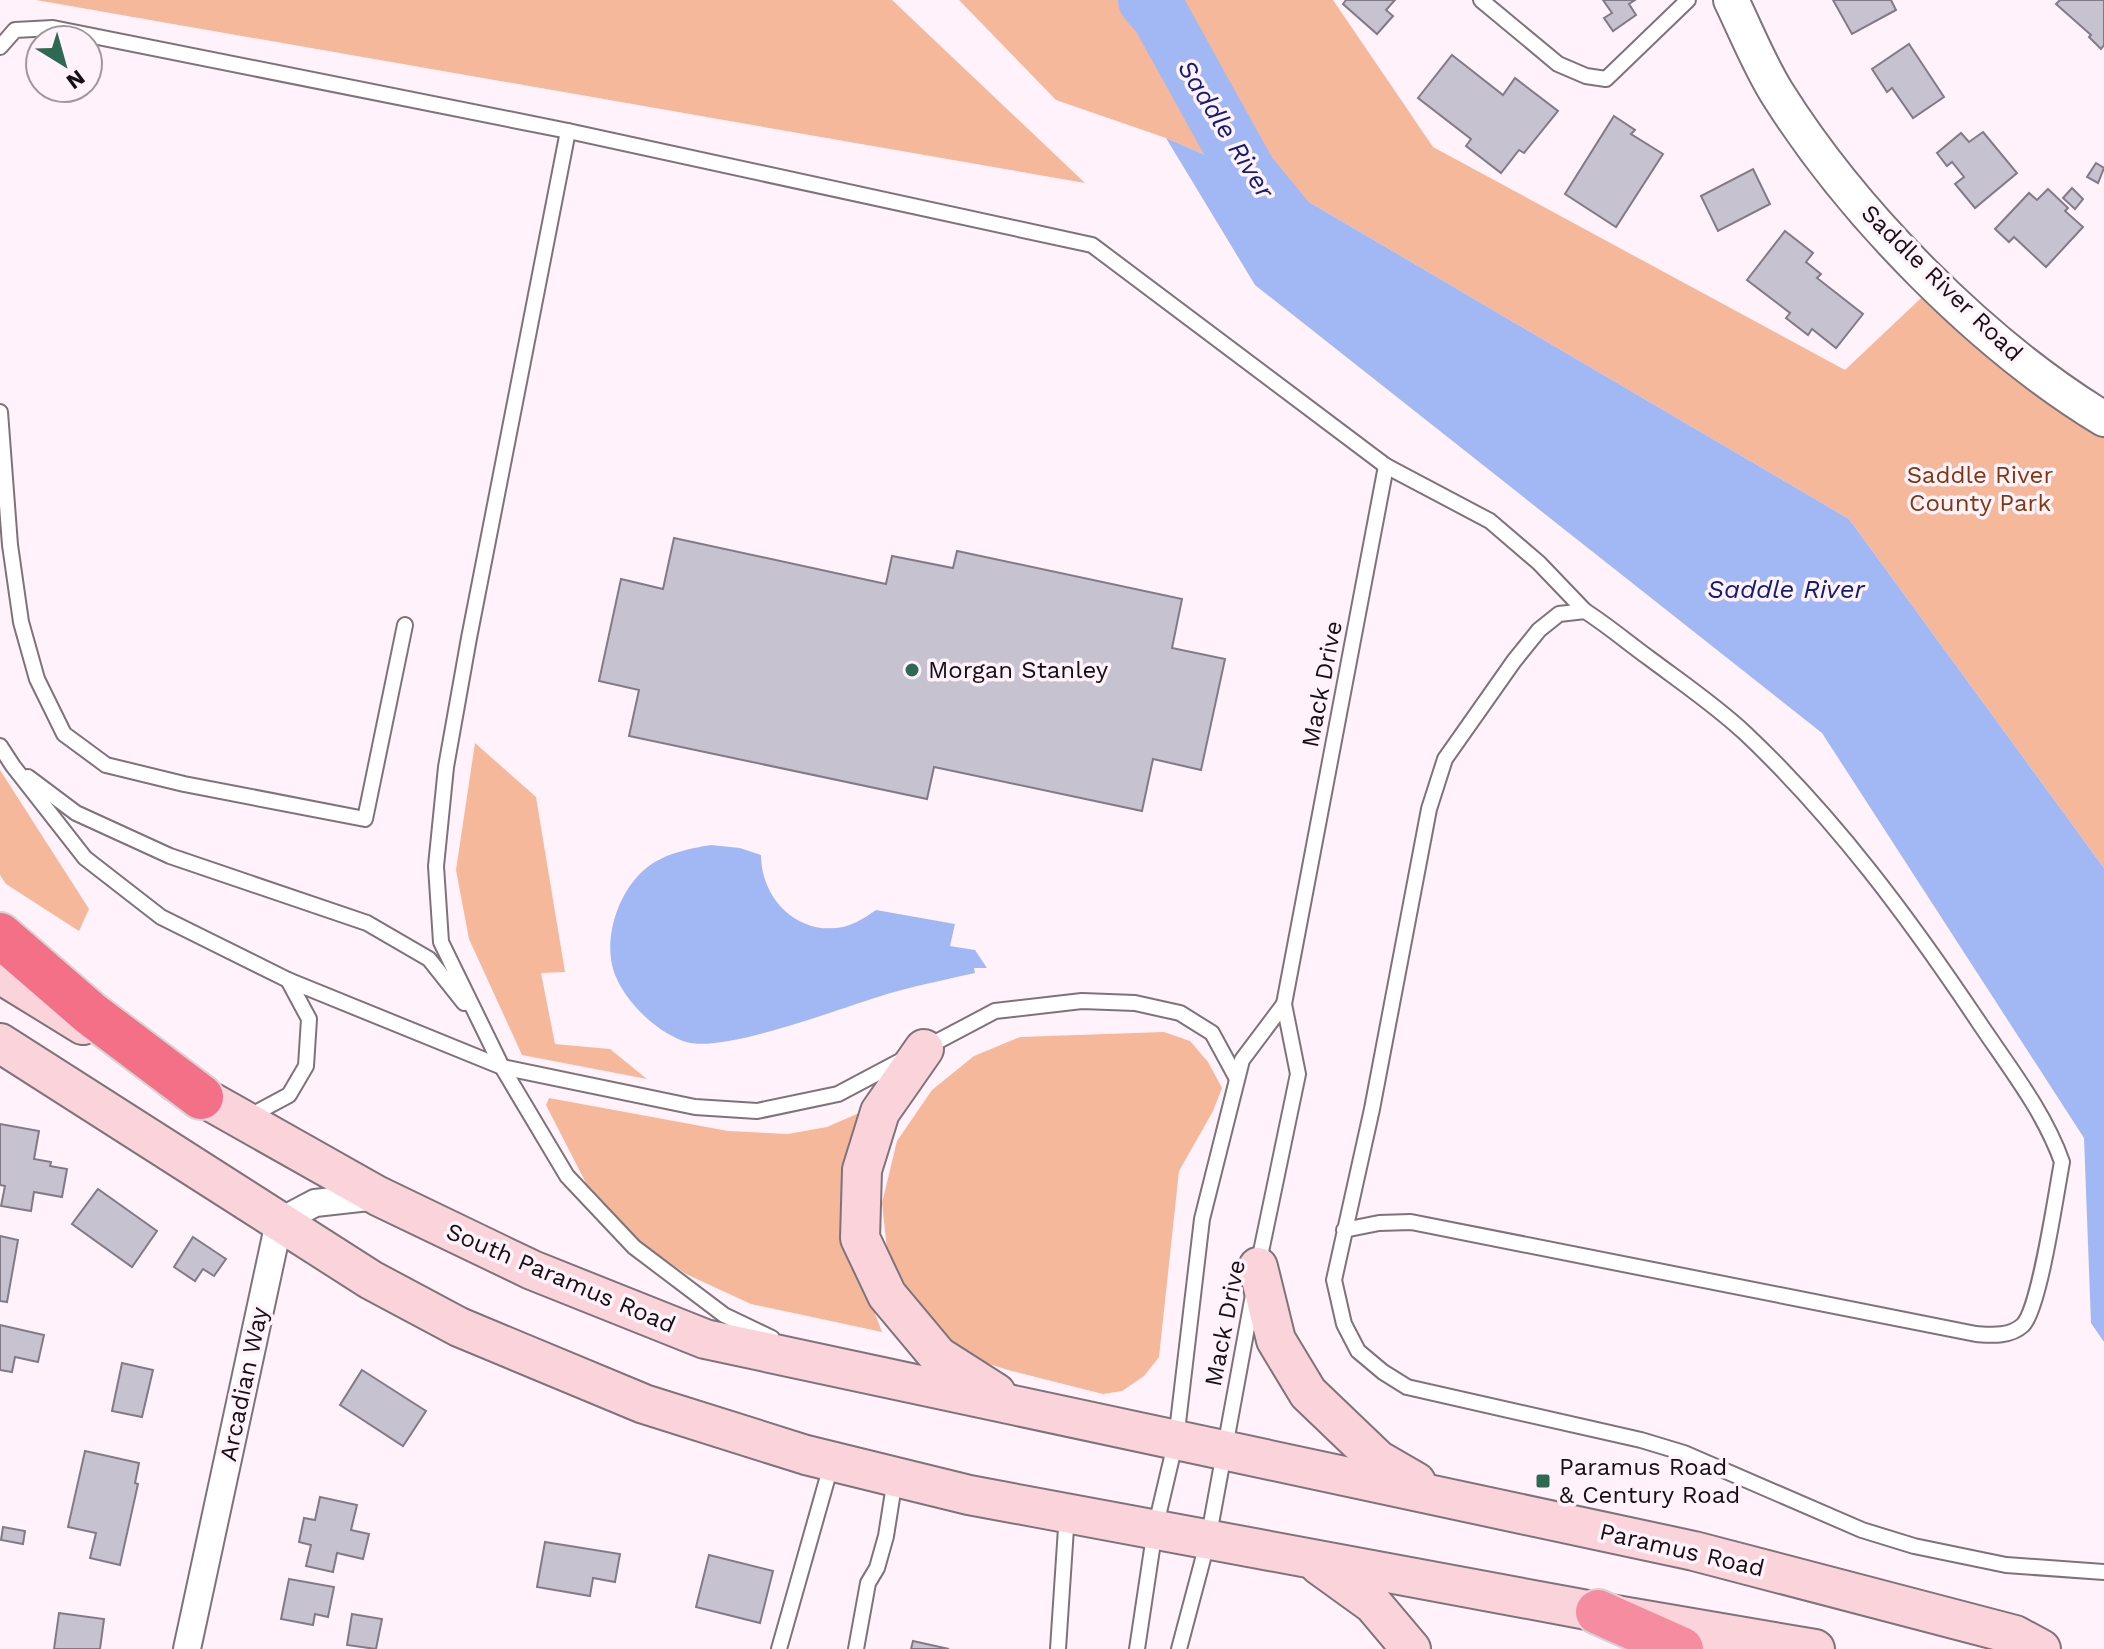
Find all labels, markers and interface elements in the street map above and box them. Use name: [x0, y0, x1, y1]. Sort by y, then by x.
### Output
north arrow: [24, 24, 104, 104]
water label: Saddle River: [1172, 54, 1281, 204]
text: N: [62, 65, 90, 94]
street label: Saddle River Road: [1856, 199, 2028, 367]
park label: Saddle River County Park: [1907, 461, 2053, 517]
water label: Saddle River: [1707, 574, 1866, 604]
street label: Mack Drive: [1296, 618, 1348, 750]
place label: Morgan Stanley: [928, 656, 1109, 684]
marker: Morgan Stanley: [903, 661, 921, 679]
street label: South Paramus Road: [442, 1217, 680, 1339]
street label: Mack Drive: [1199, 1257, 1251, 1389]
street label: Arcadian Way: [214, 1304, 274, 1464]
place label: Paramus Road & Century Road: [1559, 1453, 1740, 1509]
marker: Paramus Road & Century Road: [1534, 1472, 1552, 1490]
street label: Paramus Road: [1597, 1517, 1767, 1583]

